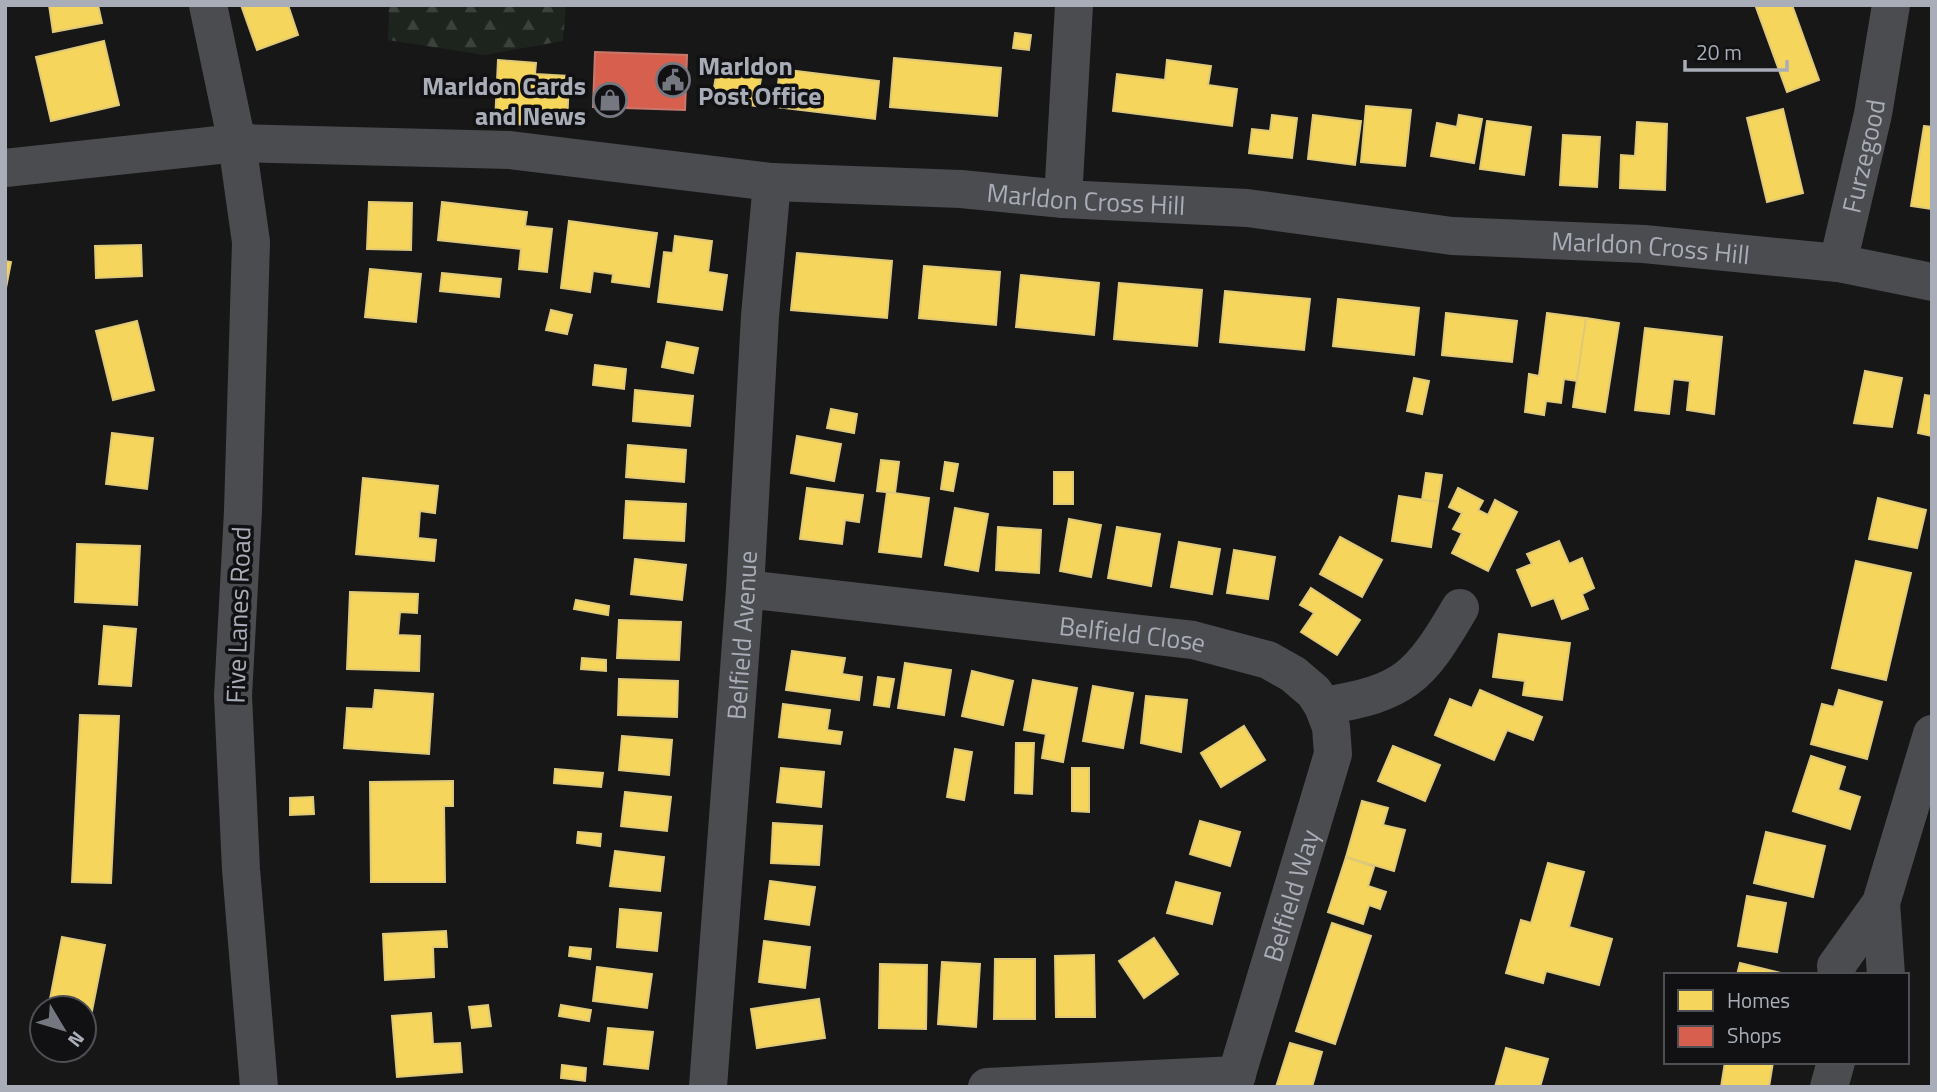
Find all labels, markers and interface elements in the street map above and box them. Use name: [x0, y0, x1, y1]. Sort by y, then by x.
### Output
scale bar: [1685, 28, 1786, 72]
text: 20 m: [1696, 36, 1742, 68]
place label: Marldon Post Office: [698, 46, 822, 115]
public building icon: Marldon Post Office: [654, 61, 692, 99]
place label: Marldon Cards and News: [422, 66, 586, 135]
shop icon: Marldon Cards and News: [591, 81, 629, 119]
street label: Furzegood: [1831, 96, 1895, 217]
street label: Marldon Cross Hill: [985, 172, 1186, 224]
street label: Marldon Cross Hill: [1551, 221, 1752, 274]
street label: Five Lanes Road: [215, 526, 261, 704]
street label: Belfield Avenue: [716, 550, 767, 721]
street label: Belfield Close: [1057, 605, 1210, 662]
street label: Belfield Way: [1252, 825, 1329, 966]
legend: [1664, 973, 1909, 1064]
text: Homes: [1727, 984, 1790, 1016]
north arrow: [28, 994, 98, 1064]
text: Shops: [1727, 1019, 1782, 1051]
text: N: [61, 1026, 92, 1054]

